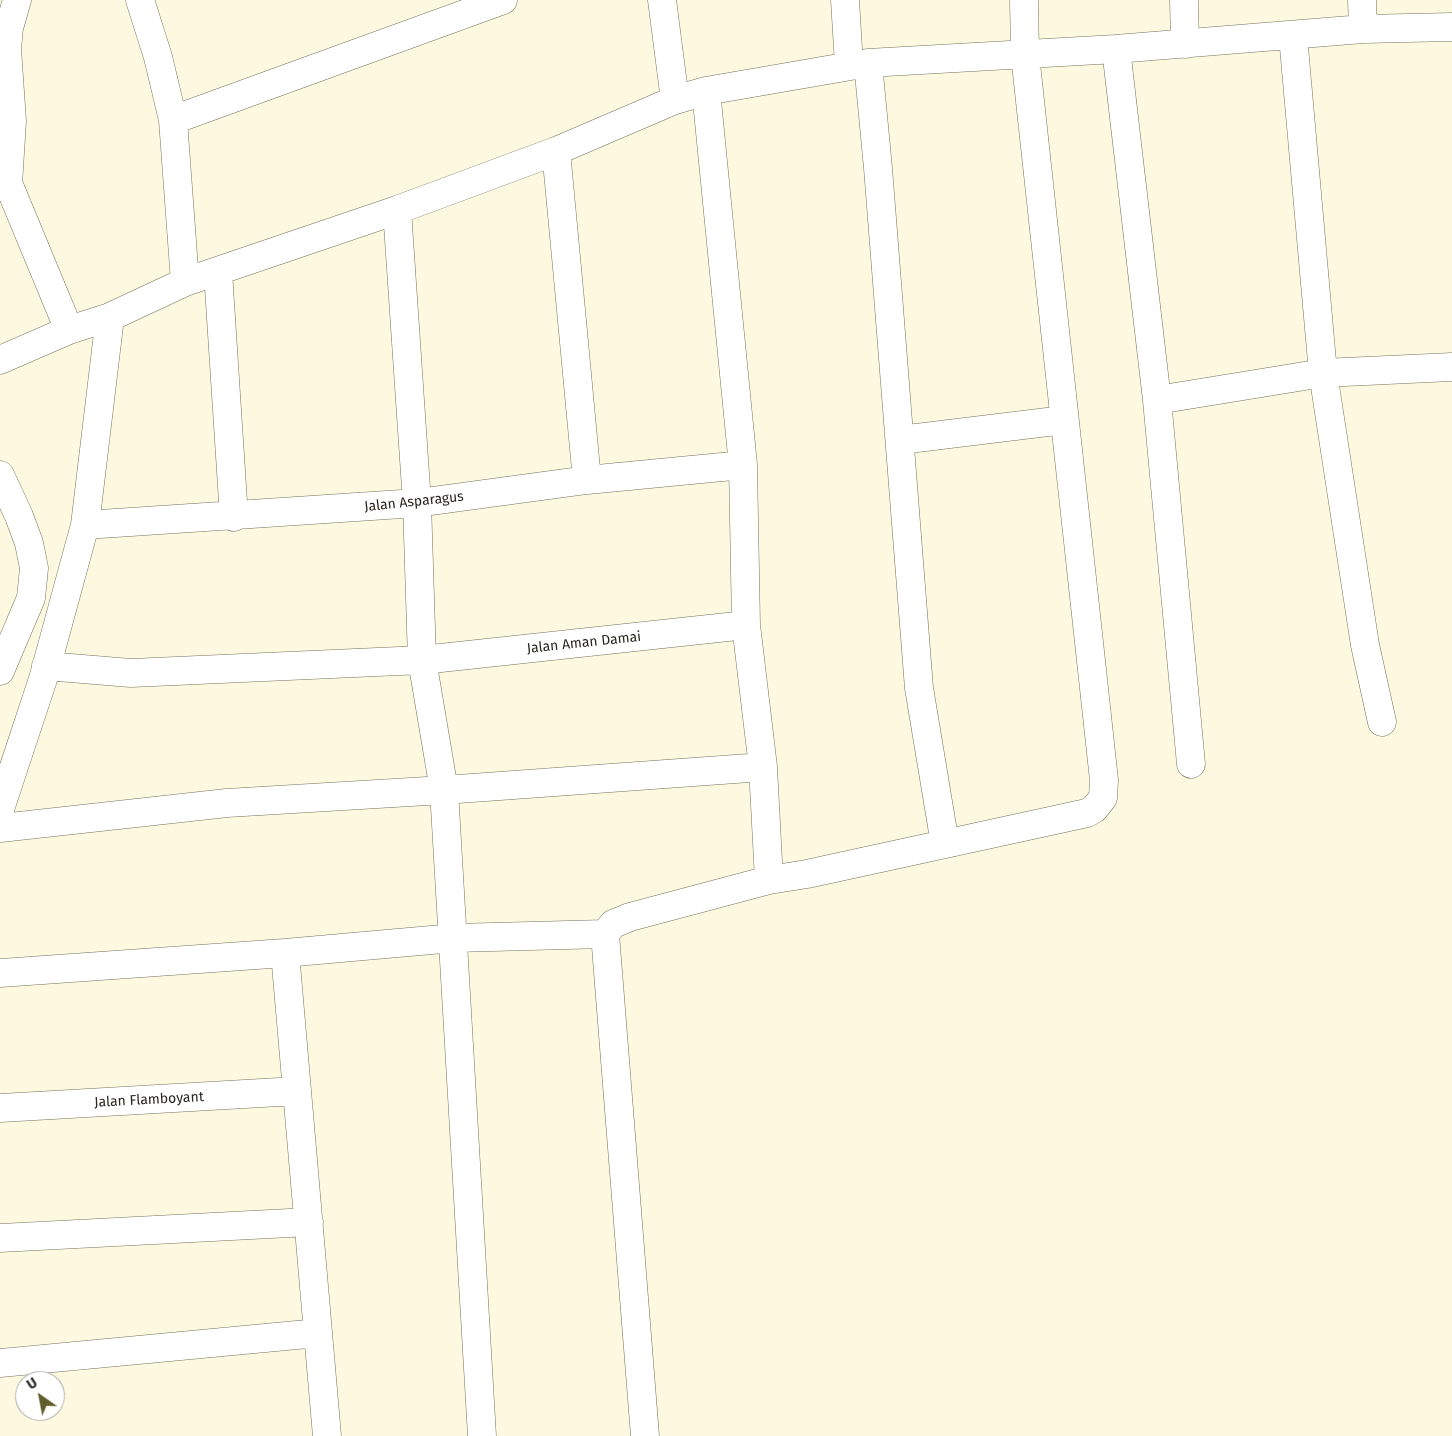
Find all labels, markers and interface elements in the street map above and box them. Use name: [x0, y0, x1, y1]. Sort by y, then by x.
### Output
street label: Jalan Asparagus: [363, 488, 465, 516]
street label: Jalan Aman Damai: [526, 629, 642, 657]
street label: Jalan Flamboyant: [94, 1089, 204, 1111]
north arrow: [15, 1371, 65, 1421]
text: U: [24, 1374, 41, 1393]

